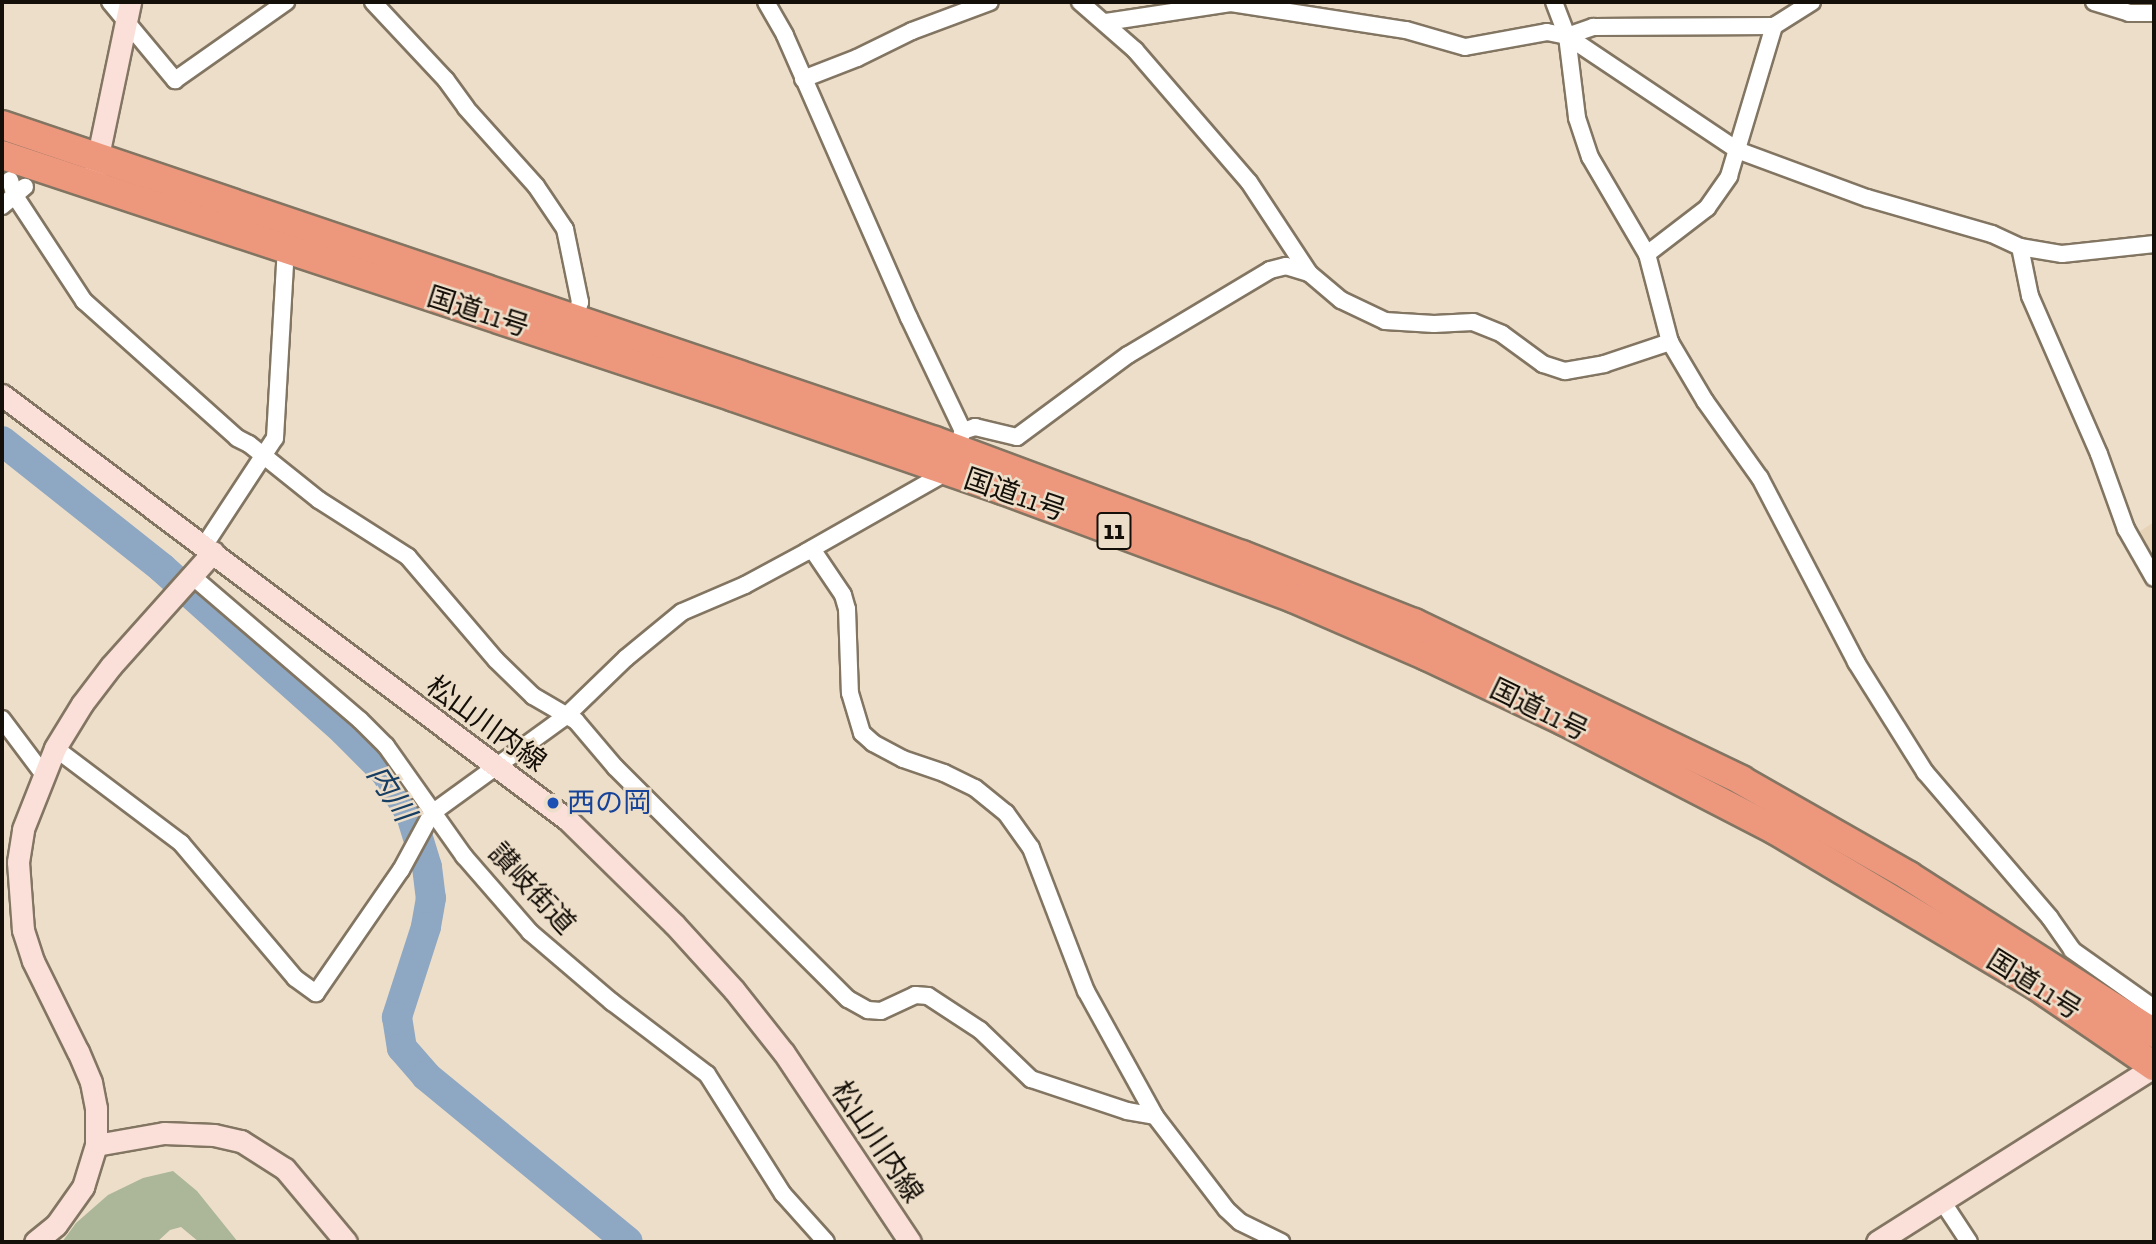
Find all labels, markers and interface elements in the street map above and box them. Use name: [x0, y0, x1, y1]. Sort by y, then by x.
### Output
street label: 国道11号: [423, 280, 533, 344]
street label: 国道11号: [960, 462, 1070, 528]
road number: 11: [1095, 509, 1133, 554]
street label: 松山川内線: [419, 669, 553, 779]
street label: 国道11号: [1484, 672, 1594, 748]
water label: 内川: [360, 758, 422, 828]
place label: 西の岡: [567, 786, 651, 820]
marker: 西の岡: [545, 795, 561, 811]
street label: 讃岐街道: [482, 837, 582, 941]
street label: 国道11号: [1980, 943, 2088, 1027]
street label: 松山川内線: [824, 1075, 930, 1209]

